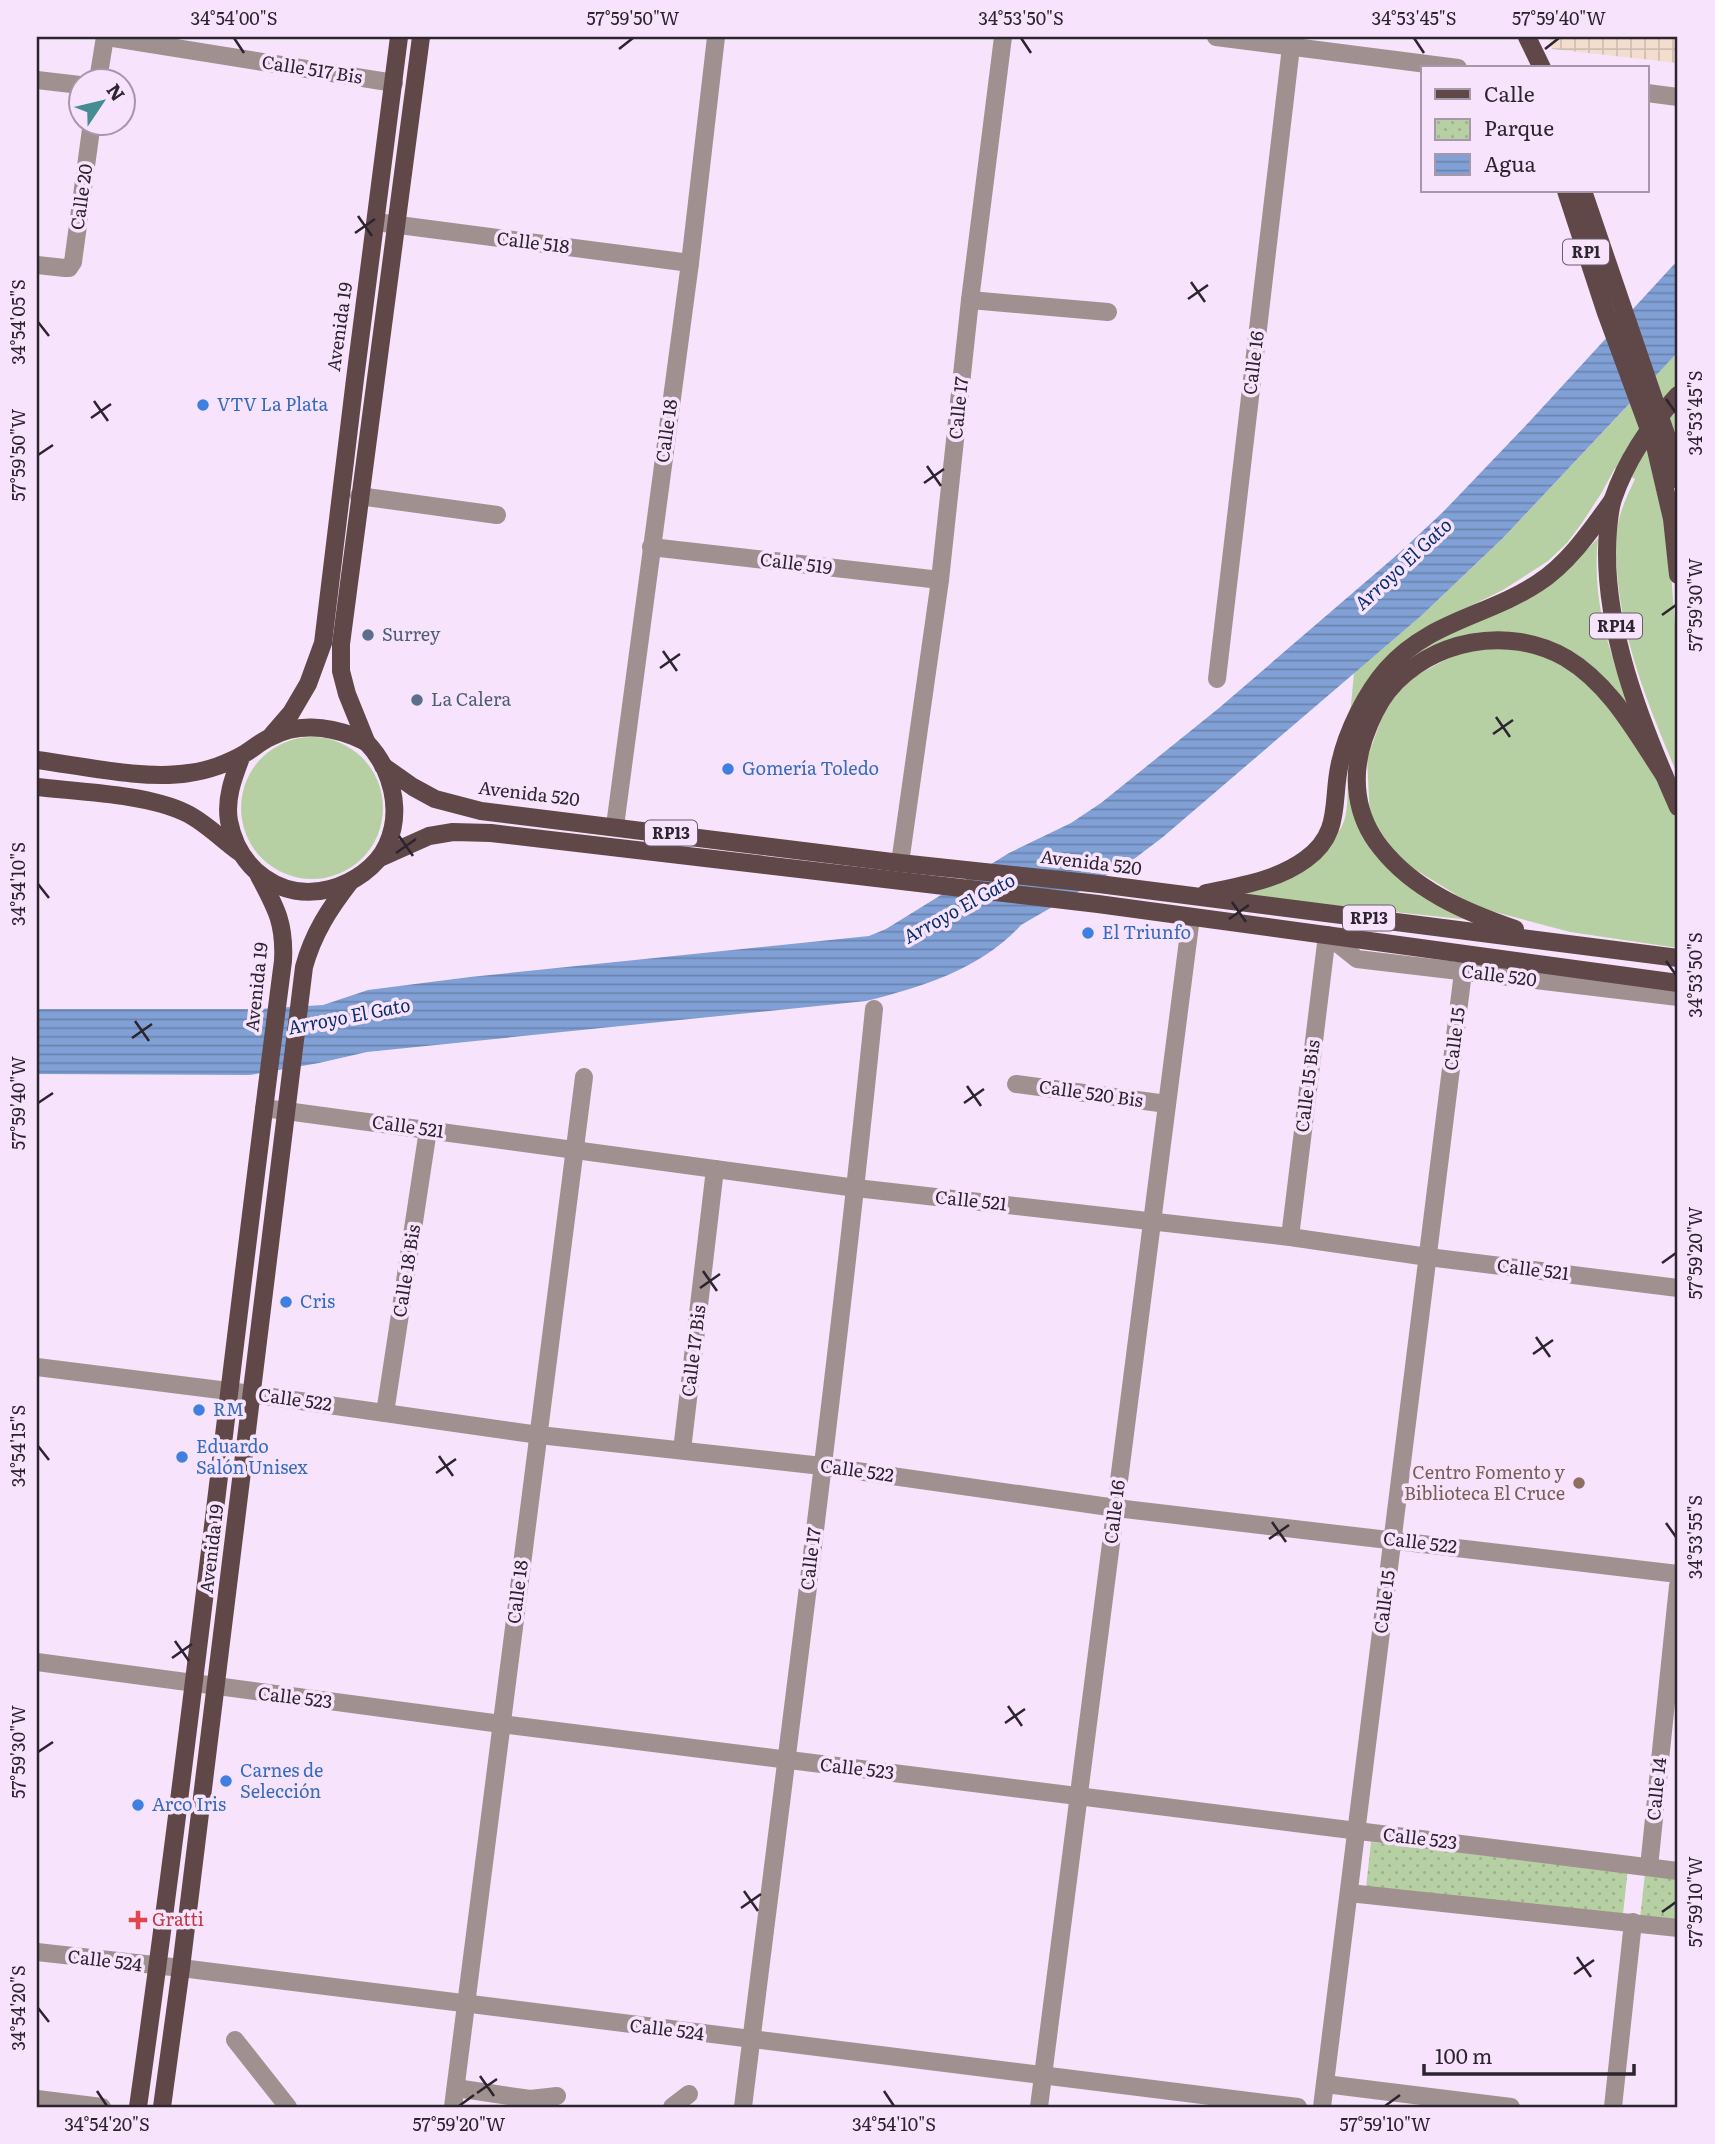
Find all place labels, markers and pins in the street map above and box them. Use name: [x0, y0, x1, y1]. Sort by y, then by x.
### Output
place label: VTV La Plata: [217, 390, 328, 417]
marker: VTV La Plata: [195, 397, 211, 413]
place label: Surrey: [382, 620, 441, 647]
marker: Surrey: [360, 627, 376, 643]
place label: La Calera: [431, 685, 511, 712]
marker: La Calera: [409, 692, 425, 708]
place label: Gomería Toledo: [742, 754, 879, 781]
marker: Gomería Toledo: [720, 761, 736, 777]
place label: El Triunfo: [1102, 918, 1191, 945]
marker: El Triunfo: [1080, 925, 1096, 941]
place label: Cris: [300, 1287, 335, 1314]
marker: Cris: [278, 1294, 294, 1310]
place label: RM: [213, 1395, 244, 1422]
marker: RM: [191, 1402, 207, 1418]
place label: Eduardo Salón Unisex: [196, 1432, 309, 1480]
marker: Eduardo Salón Unisex: [174, 1449, 190, 1465]
place label: Centro Fomento y Biblioteca El Cruce: [1404, 1458, 1566, 1506]
marker: Centro Fomento y Biblioteca El Cruce: [1571, 1475, 1587, 1491]
place label: Carnes de Selección: [240, 1756, 323, 1804]
marker: Carnes de Selección: [218, 1773, 234, 1789]
place label: Arco Iris: [152, 1790, 226, 1817]
marker: Arco Iris: [130, 1797, 146, 1813]
place label: Gratti: [152, 1905, 204, 1932]
marker: Gratti: [130, 1912, 146, 1928]

